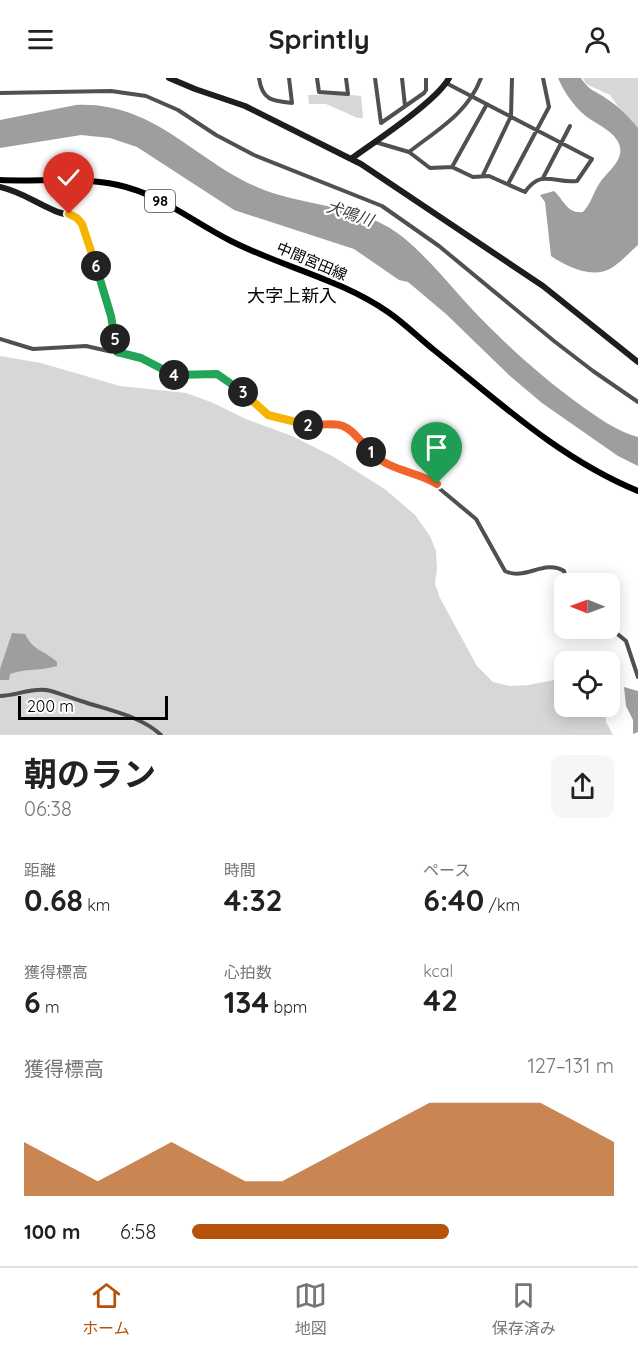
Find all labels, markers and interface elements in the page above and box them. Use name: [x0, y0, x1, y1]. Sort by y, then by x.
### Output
text: Sprintly: [268, 22, 370, 56]
icon: menu: [24, 23, 57, 56]
icon: person: [581, 23, 614, 56]
pin: [43, 152, 94, 214]
icon: check: [52, 161, 85, 194]
road number: 98: [145, 190, 175, 212]
water label: 犬鳴川: [324, 196, 378, 231]
street label: 中間宮田線: [274, 238, 350, 284]
pin: 6: [81, 251, 111, 281]
text: 6: [92, 256, 100, 276]
district label: 大字上新入: [247, 284, 337, 307]
pin: 5: [100, 324, 130, 354]
text: 5: [110, 329, 120, 349]
pin: 4: [159, 360, 189, 390]
text: 4: [169, 365, 179, 385]
pin: 3: [228, 377, 258, 407]
text: 3: [239, 382, 247, 402]
pin: 2: [293, 410, 323, 440]
text: 2: [303, 415, 313, 435]
pin: [411, 422, 462, 484]
icon: arrive: [420, 431, 453, 464]
pin: 1: [356, 437, 386, 467]
text: 1: [368, 442, 374, 462]
north arrow: [554, 573, 620, 639]
map controls: [554, 573, 620, 717]
button: locate: [554, 651, 620, 717]
scale bar: [18, 693, 168, 720]
text: 200 m: [27, 696, 74, 716]
text: 朝のラン: [24, 753, 156, 794]
button: share: [551, 755, 614, 818]
text: 06:38: [24, 796, 72, 821]
text: 距離: [24, 860, 56, 880]
text: 時間: [224, 860, 256, 880]
text: ペース: [423, 860, 471, 880]
text: 0.68: [24, 881, 83, 919]
text: 4:32: [224, 881, 283, 919]
text: 6:40: [423, 881, 484, 919]
text: km: [83, 895, 110, 915]
text: /km: [484, 895, 520, 915]
text: kcal: [423, 961, 453, 981]
text: 獲得標高: [24, 962, 88, 982]
text: 心拍数: [224, 962, 272, 982]
text: 42: [423, 981, 458, 1019]
text: 6: [24, 983, 41, 1021]
text: 134: [224, 983, 269, 1021]
text: m: [41, 997, 60, 1017]
text: bpm: [269, 997, 307, 1017]
text: 127–131 m: [527, 1053, 614, 1078]
text: 獲得標高: [24, 1056, 104, 1081]
text: 100 m: [24, 1219, 80, 1244]
text: 6:58: [120, 1219, 156, 1244]
tab: ホーム: [82, 1279, 130, 1339]
tab: 地図: [294, 1279, 327, 1339]
tab: 保存済み: [492, 1279, 556, 1339]

